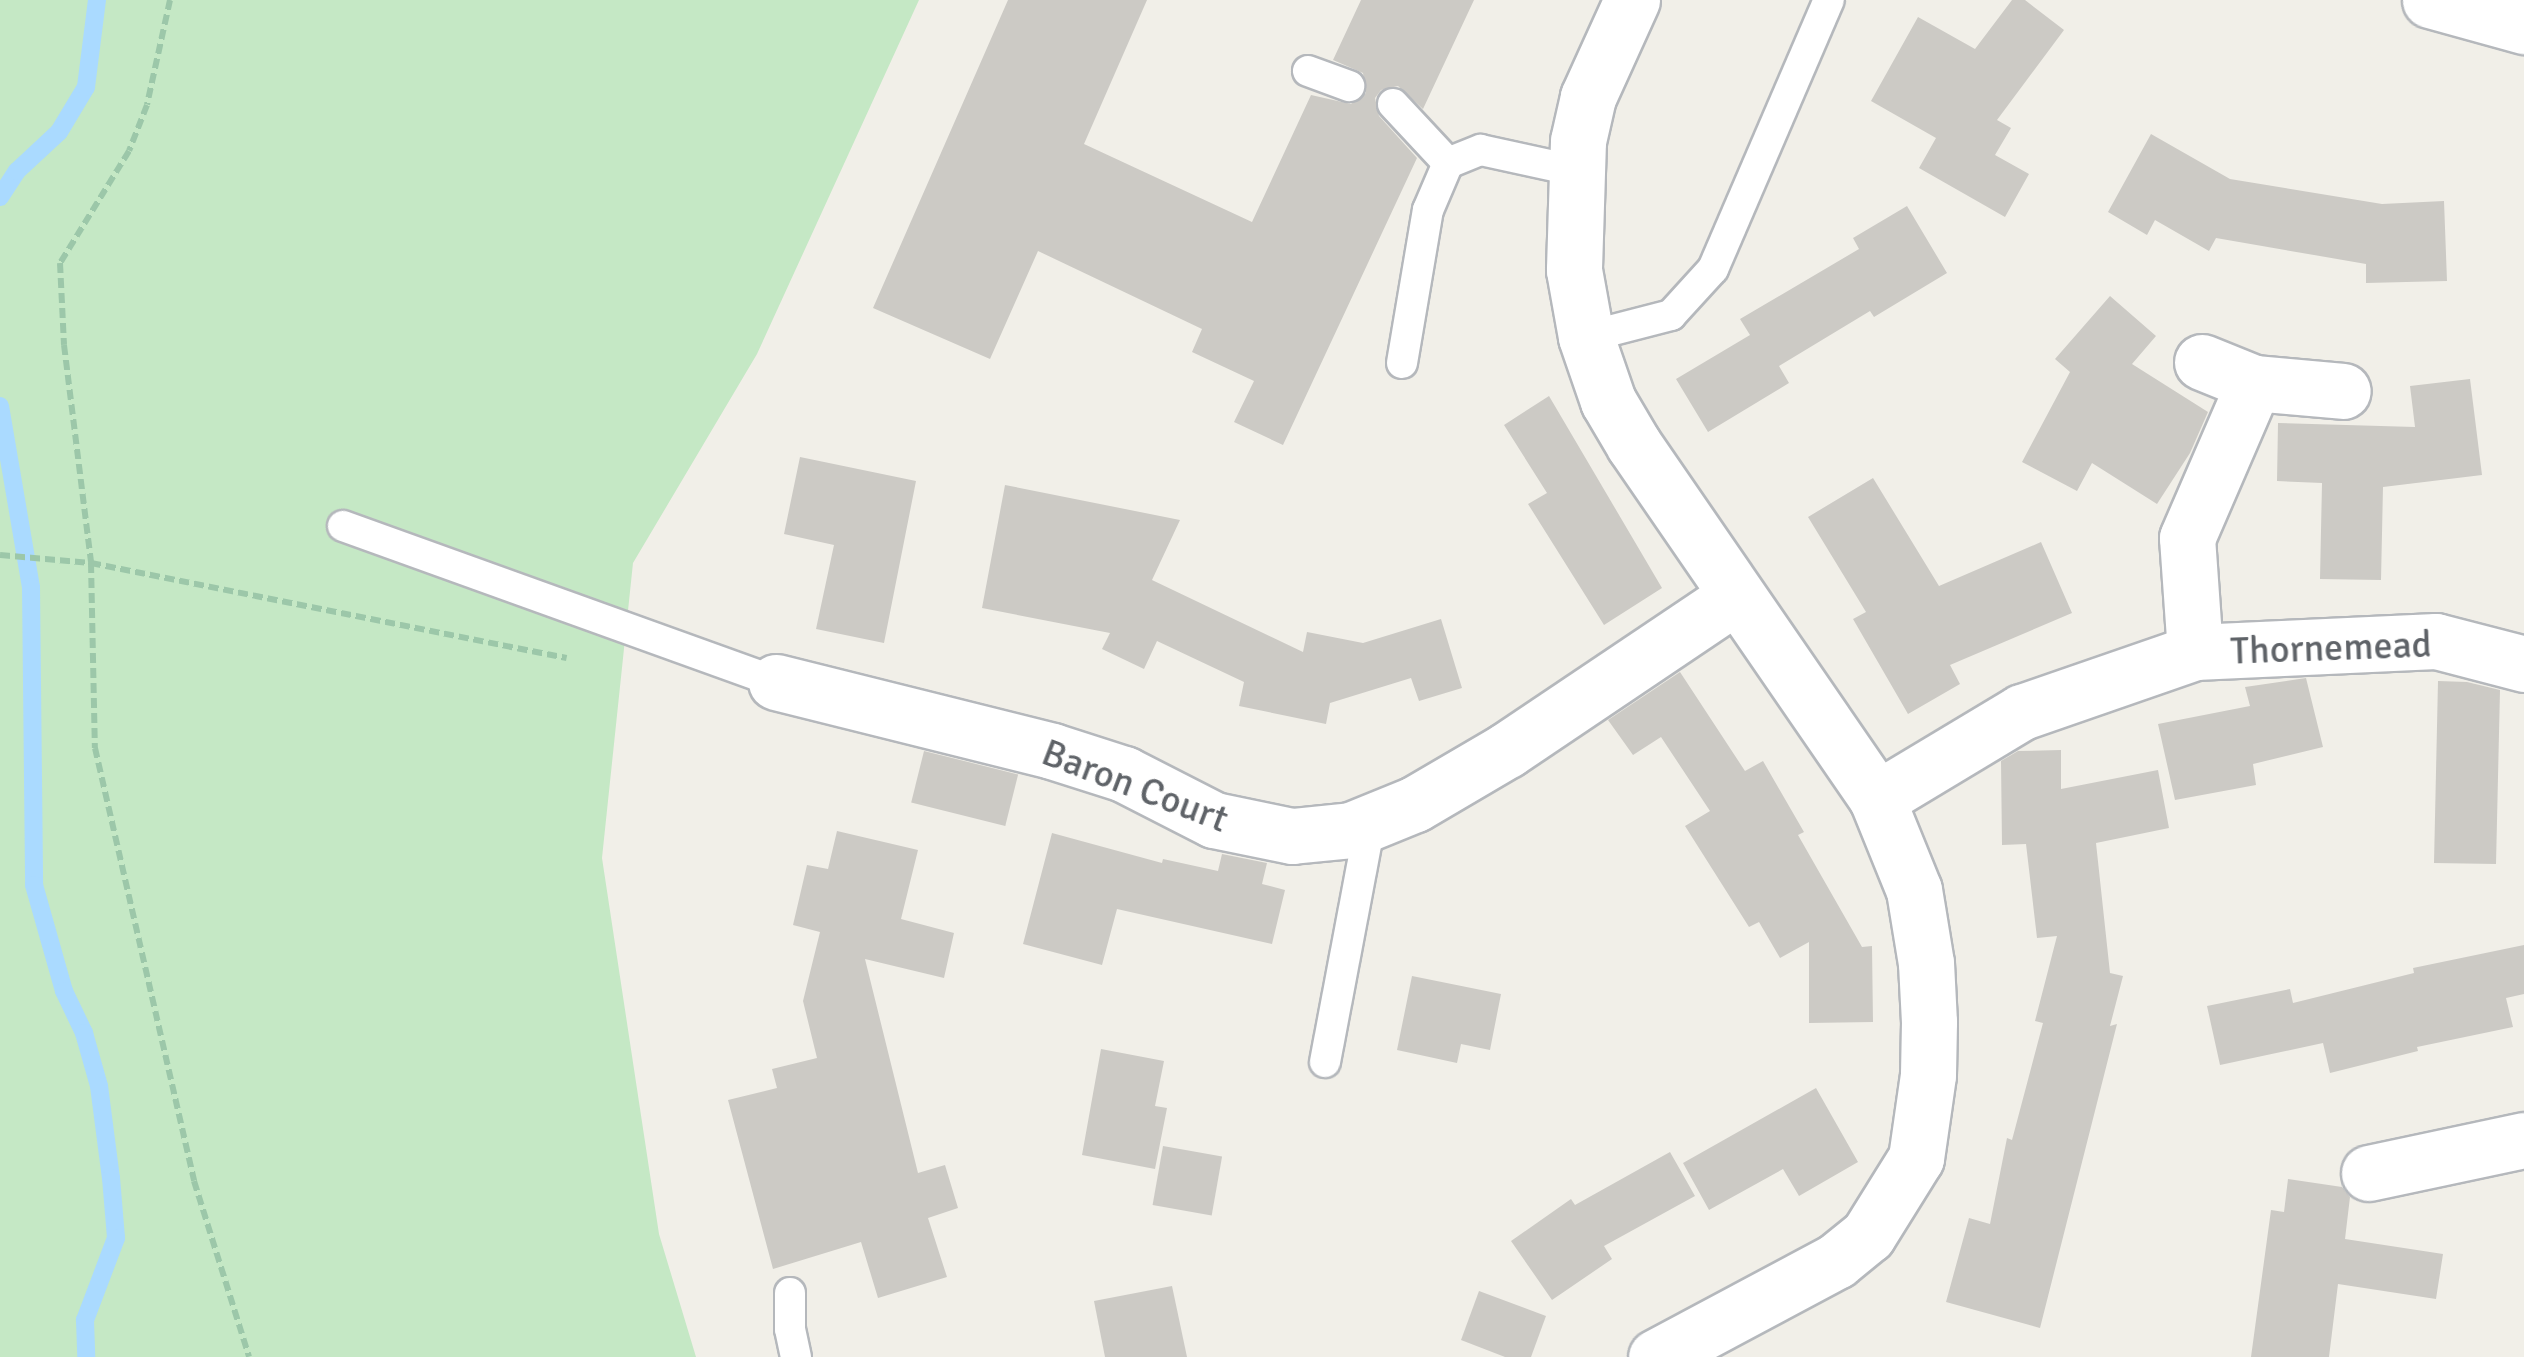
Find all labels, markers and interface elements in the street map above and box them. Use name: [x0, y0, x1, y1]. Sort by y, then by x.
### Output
street label: Thornemead: [2230, 622, 2432, 674]
street label: Baron Court: [1036, 730, 1234, 842]

